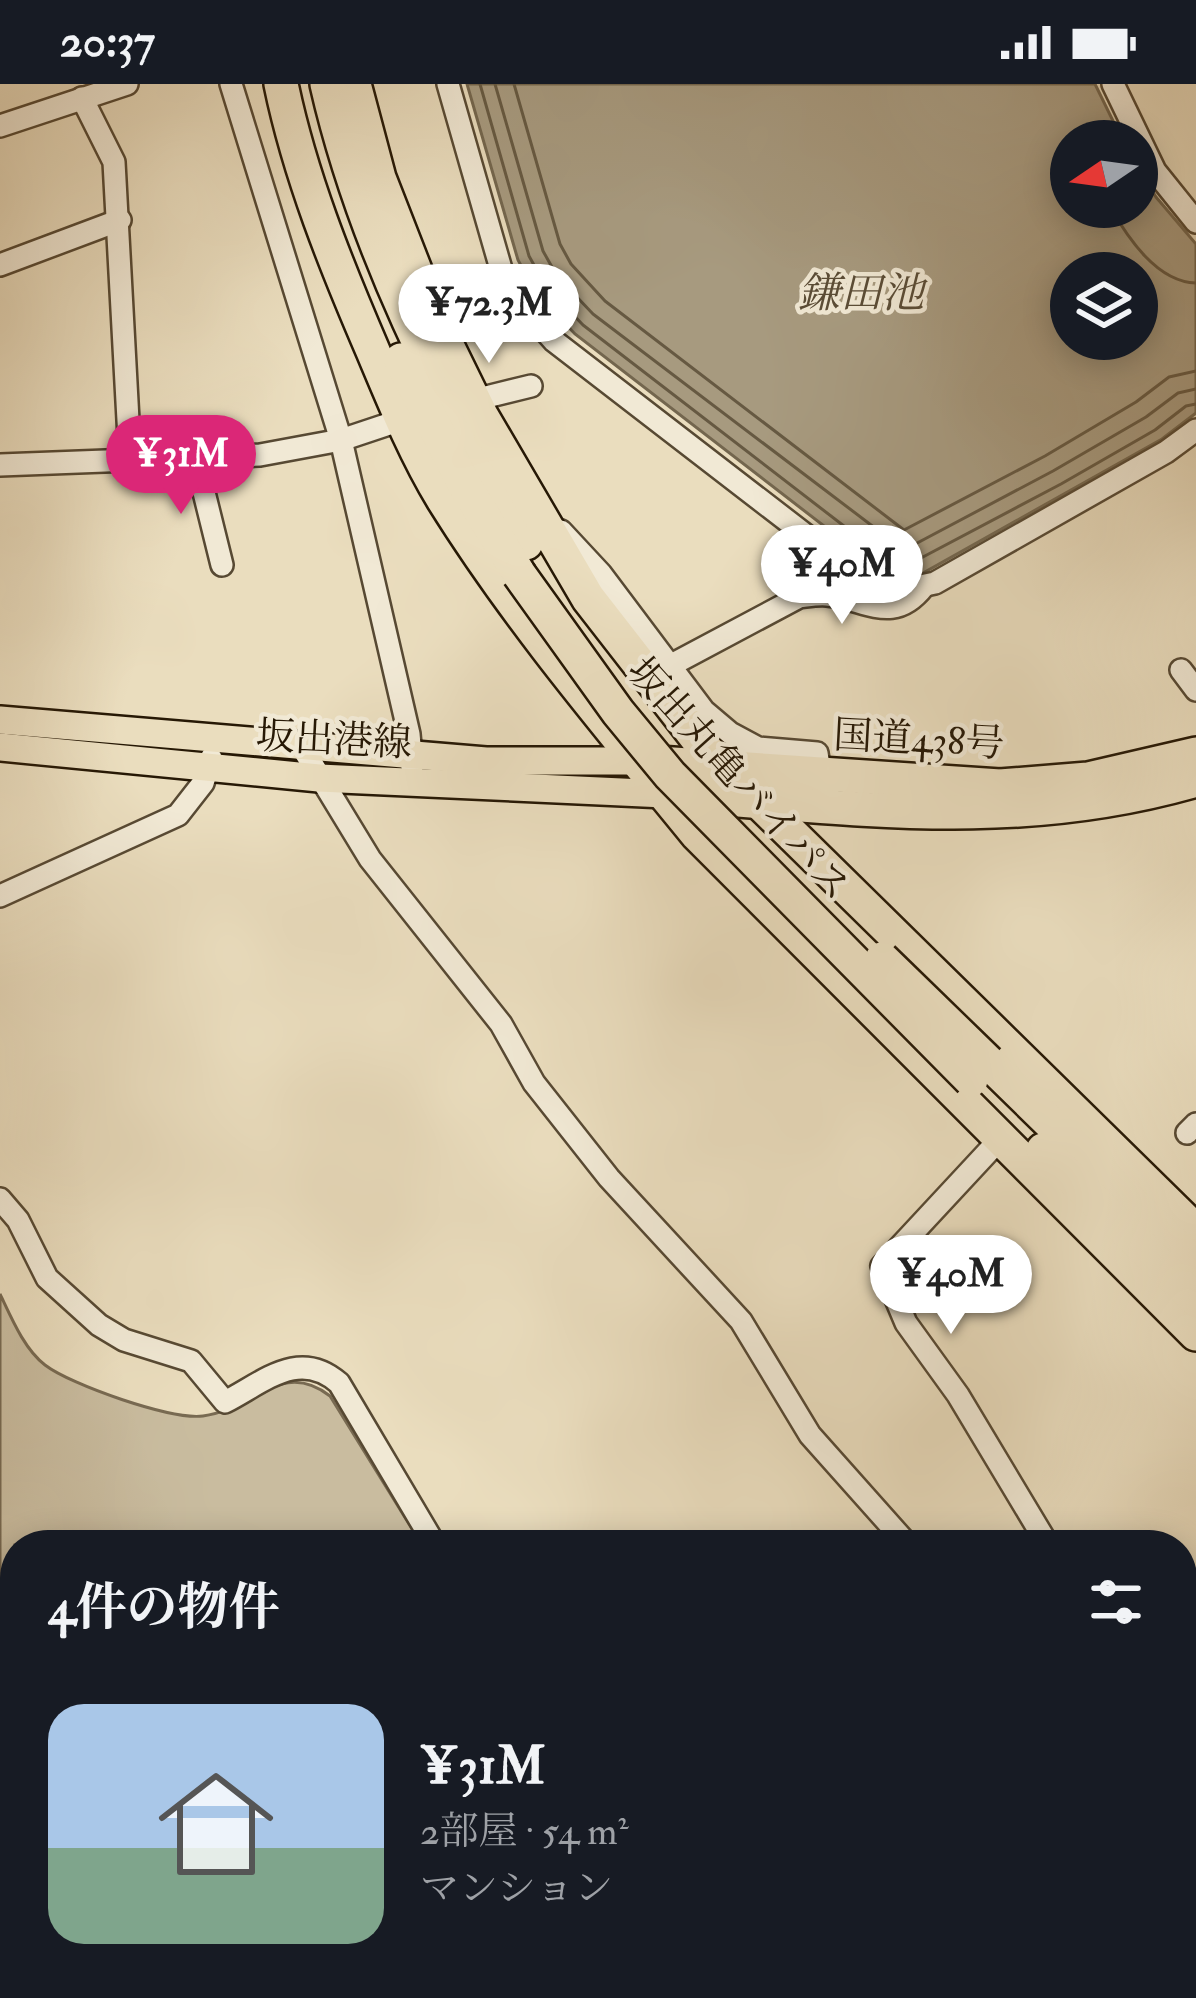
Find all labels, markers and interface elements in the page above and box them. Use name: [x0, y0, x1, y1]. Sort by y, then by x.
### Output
text: 20:37: [60, 14, 155, 70]
north arrow: [1050, 120, 1158, 228]
map controls: [1050, 120, 1158, 360]
button: layers: [1050, 252, 1158, 360]
pin: ¥72.3M: [391, 264, 587, 366]
water label: 鎌田池: [798, 268, 928, 320]
text: ¥72.3M: [425, 278, 553, 327]
pin: ¥31M: [110, 415, 252, 517]
text: ¥31M: [133, 429, 229, 478]
pin: ¥40M: [771, 525, 913, 627]
text: ¥40M: [788, 539, 896, 588]
street label: 坂出丸亀バイパス: [617, 647, 861, 911]
street label: 坂出港線: [255, 711, 413, 768]
street label: 国道438号: [832, 711, 1006, 768]
pin: ¥40M: [880, 1235, 1022, 1337]
text: ¥40M: [897, 1249, 1005, 1298]
icon: filters: [1083, 1569, 1149, 1635]
text: 4件の物件: [48, 1576, 280, 1640]
text: ¥31M: [420, 1735, 545, 1799]
icon: home: [144, 1752, 288, 1896]
text: 2部屋 · 54 m²: [420, 1807, 628, 1856]
text: マンション: [420, 1864, 613, 1913]

